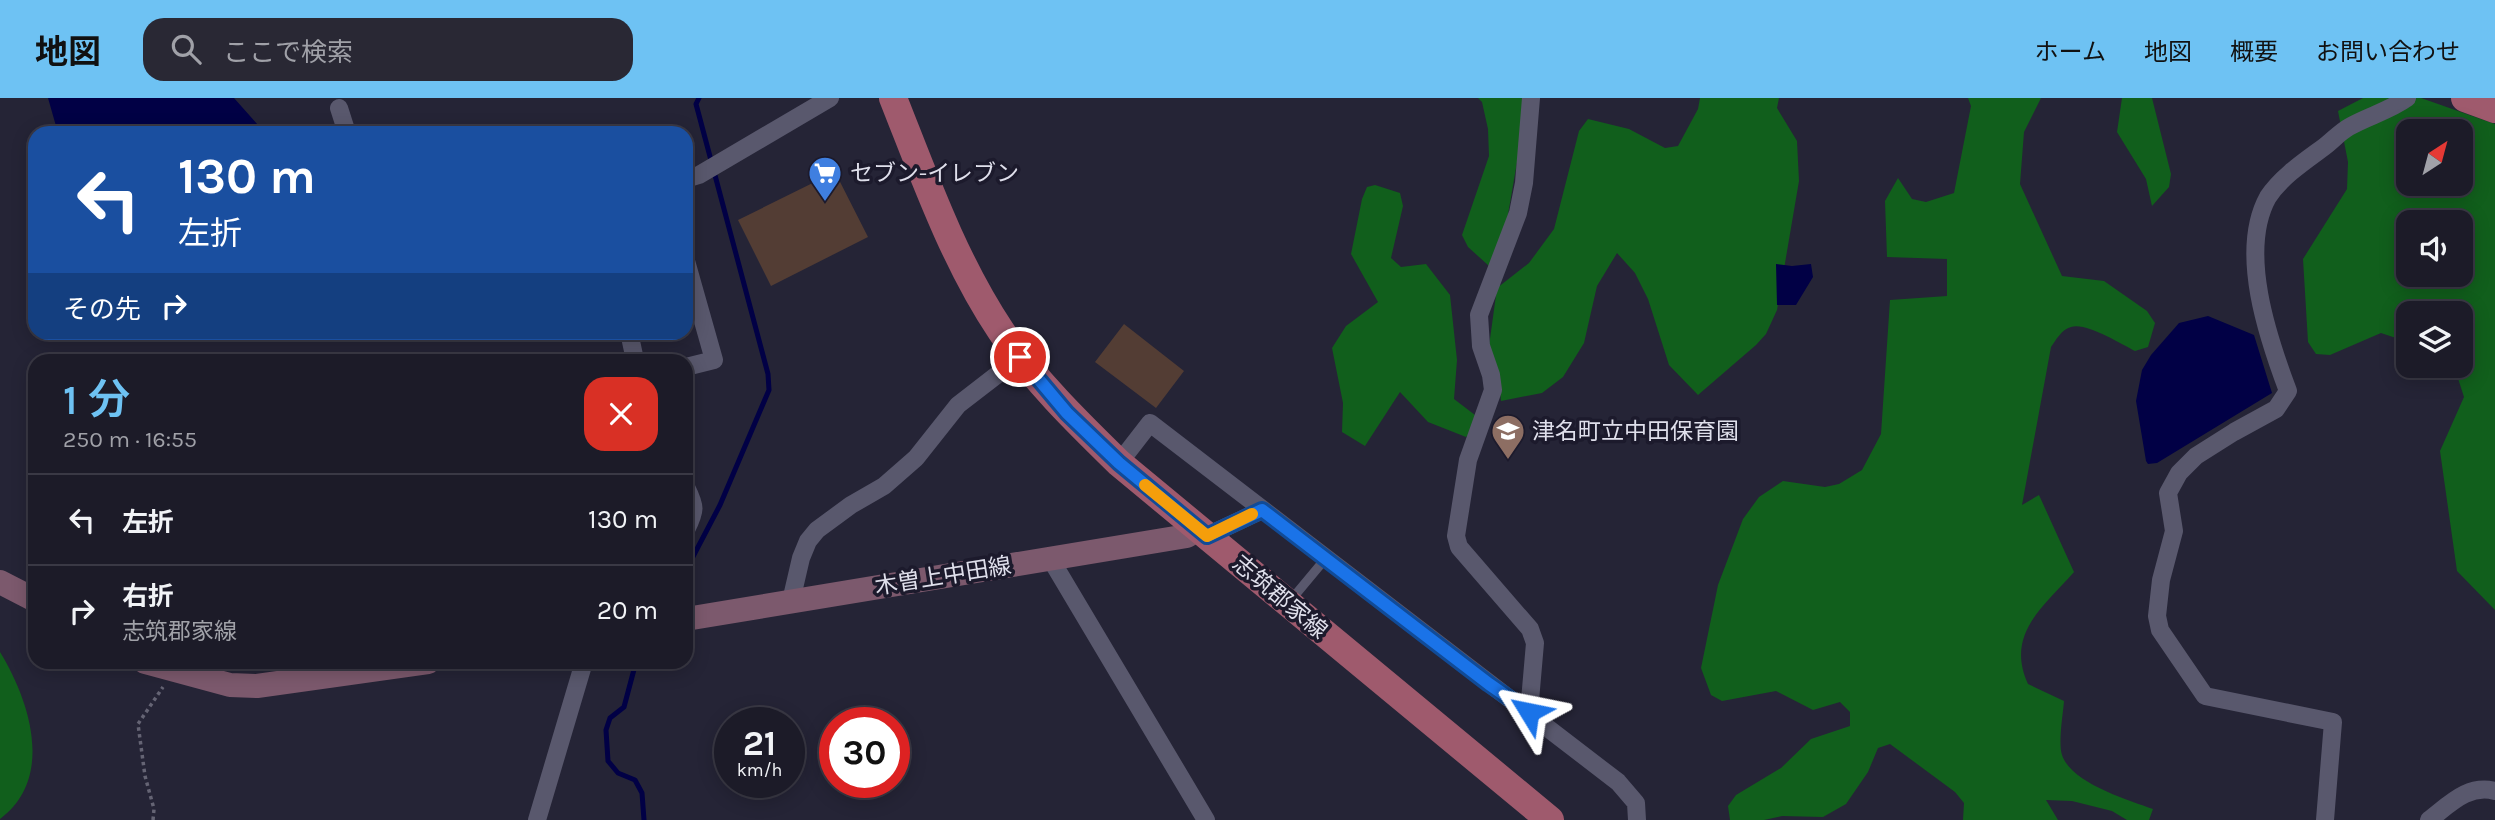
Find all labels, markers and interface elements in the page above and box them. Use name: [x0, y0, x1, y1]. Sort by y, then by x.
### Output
search box: [143, 18, 633, 81]
icon: search: [167, 30, 205, 68]
text: 地図: [35, 33, 101, 71]
text: ここで検索: [223, 37, 353, 68]
text: ホーム: [2035, 38, 2106, 66]
text: 地図: [2144, 38, 2192, 66]
text: 概要: [2230, 38, 2278, 66]
text: お問い合わせ: [2316, 38, 2460, 66]
north arrow: [2396, 119, 2473, 196]
map controls: [2396, 119, 2473, 378]
text: 130 m: [178, 148, 316, 205]
icon: left: [63, 154, 154, 245]
supermarket icon: セブン-イレブン: [806, 154, 844, 203]
place label: セブン-イレブン: [850, 160, 1019, 187]
button: sound: [2396, 210, 2473, 287]
text: 左折: [178, 215, 242, 252]
icon: right: [155, 287, 193, 325]
text: その先: [63, 294, 141, 325]
button: layers: [2396, 301, 2473, 378]
pin: [990, 327, 1050, 387]
icon: arrive: [1001, 338, 1039, 376]
text: 1 分: [63, 375, 130, 425]
button: close: [584, 377, 658, 451]
school or university icon: 津名町立中田保育園: [1489, 412, 1527, 461]
place label: 津名町立中田保育園: [1532, 418, 1739, 445]
text: 250 m · 16:55: [63, 426, 197, 453]
icon: left: [63, 501, 101, 539]
text: 130 m: [588, 504, 658, 535]
text: 左折: [122, 507, 174, 538]
street label: 志筑郡家線: [1227, 550, 1333, 644]
street label: 木曽上中田線: [873, 552, 1013, 600]
text: 右折: [122, 581, 174, 612]
icon: right: [63, 592, 101, 630]
text: 20 m: [597, 595, 658, 626]
text: 志筑郡家線: [122, 618, 237, 645]
position arrow: [1492, 675, 1566, 749]
speed limit sign: 30: [819, 707, 910, 798]
text: 21: [743, 723, 776, 764]
text: km/h: [737, 759, 782, 781]

